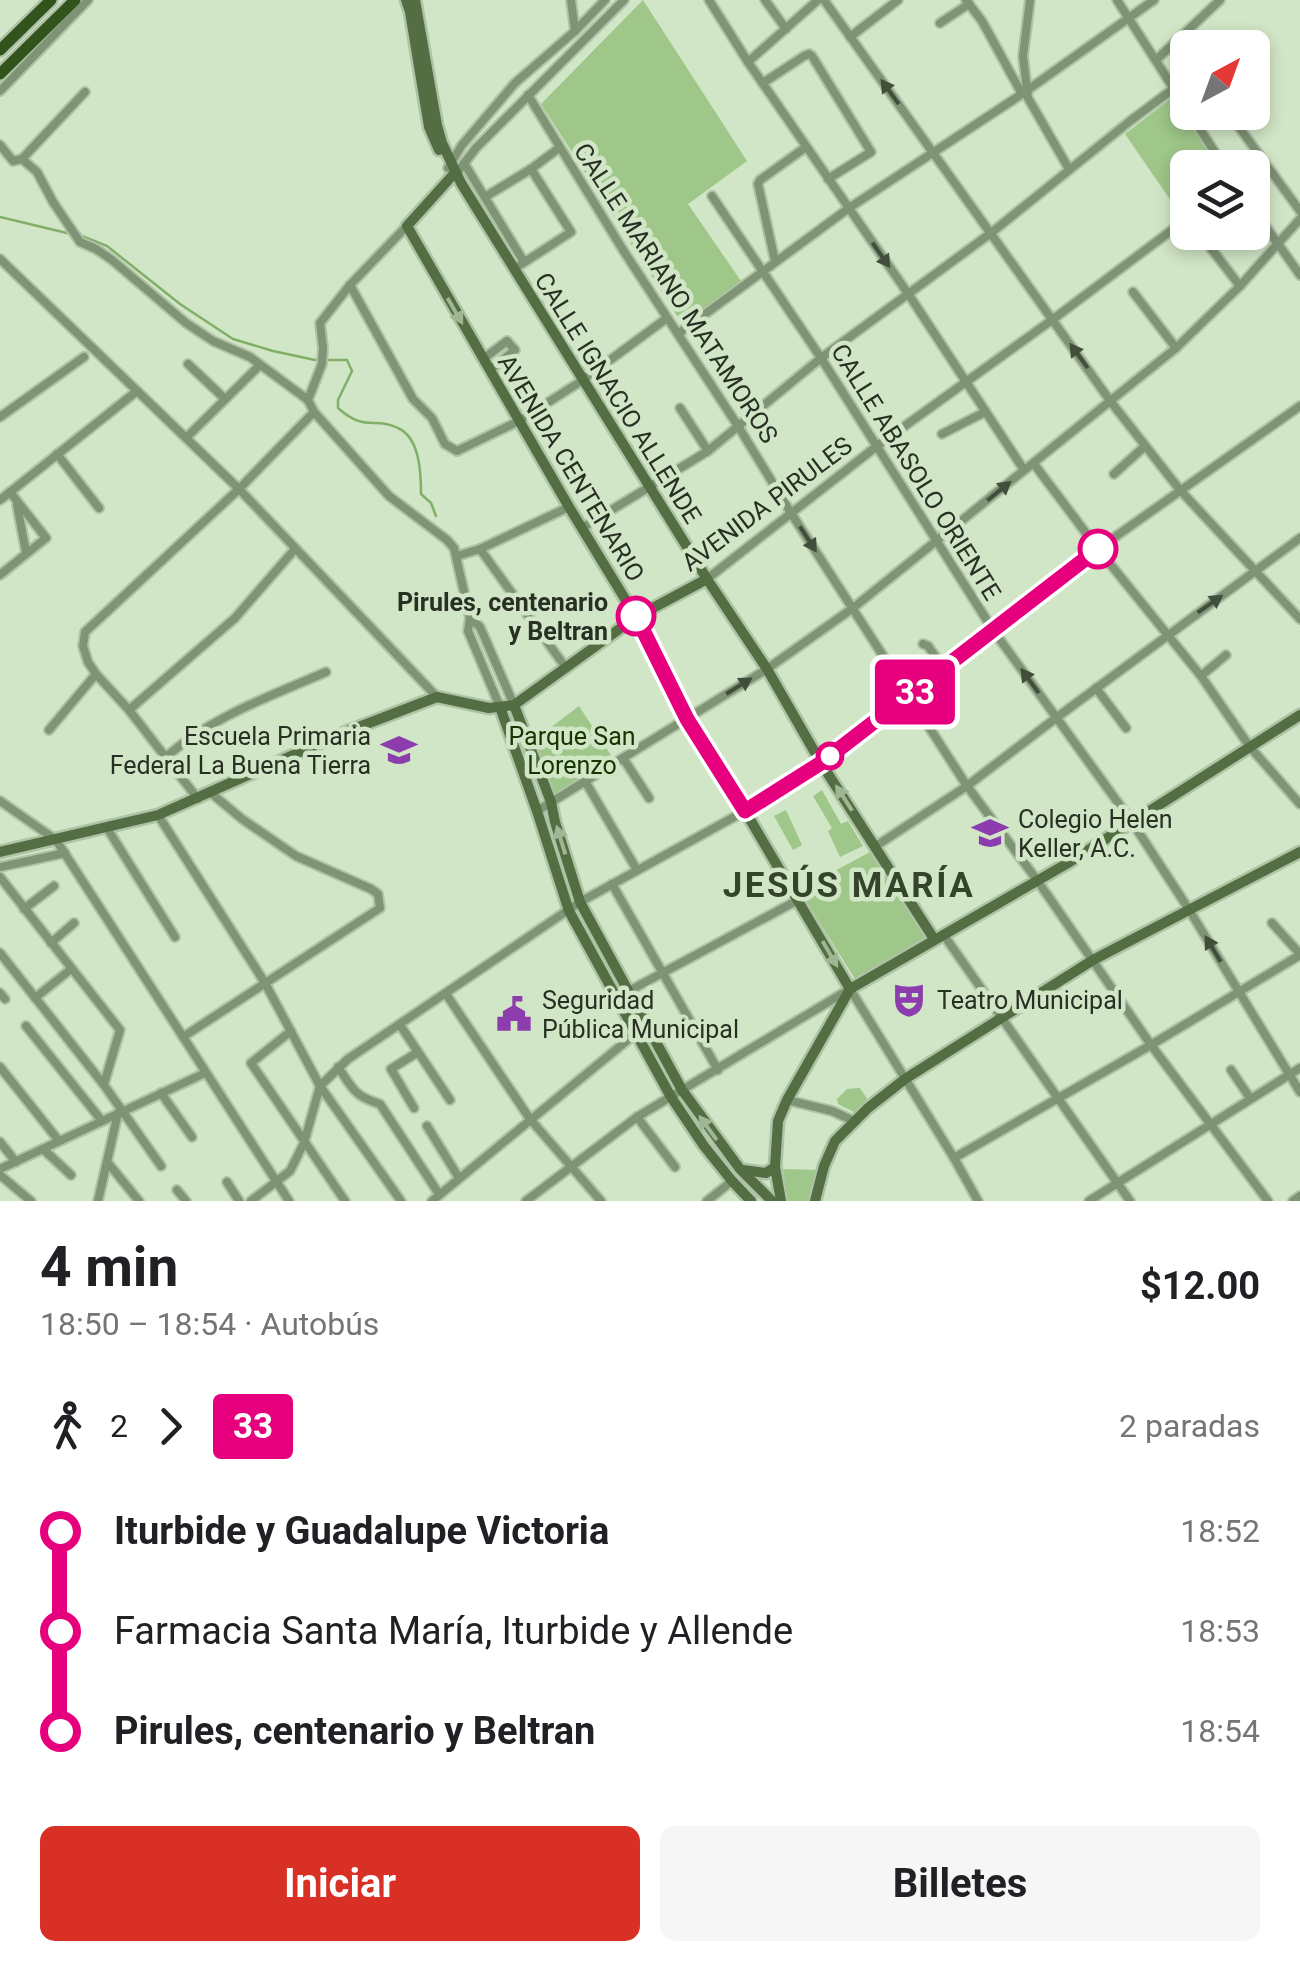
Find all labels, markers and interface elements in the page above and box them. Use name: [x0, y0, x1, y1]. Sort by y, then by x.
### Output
north arrow: [1170, 30, 1270, 130]
map controls: [1170, 30, 1270, 250]
one-way arrow: [880, 79, 900, 105]
street label: CALLE MARIANO MATAMOROS: [568, 138, 784, 448]
button: layers: [1170, 150, 1270, 250]
one-way arrow: [871, 242, 890, 268]
street label: CALLE IGNACIO ALLENDE: [529, 267, 707, 529]
one-way arrow: [446, 297, 464, 325]
street label: CALLE ABASOLO ORIENTE: [825, 339, 1007, 605]
one-way arrow: [1069, 343, 1089, 370]
street label: AVENIDA CENTENARIO: [492, 349, 650, 587]
street label: AVENIDA PIRULES: [676, 431, 858, 577]
one-way arrow: [986, 481, 1011, 502]
one-way arrow: [798, 525, 816, 552]
unlabelled marker: [1079, 530, 1117, 568]
place label: Pirules, centenario y Beltran: [397, 588, 608, 646]
one-way arrow: [1197, 595, 1223, 615]
marker: Pirules, centenario y Beltran: [617, 597, 655, 635]
line badge: 33: [870, 660, 960, 724]
one-way arrow: [1020, 668, 1040, 694]
text: 33: [895, 672, 935, 713]
one-way arrow: [726, 678, 753, 696]
place label: Escuela Primaria Federal La Buena Tierra: [110, 722, 371, 780]
park label: Parque San Lorenzo: [508, 722, 636, 780]
school or university icon: Escuela Primaria Federal La Buena Tierra: [380, 731, 418, 769]
unlabelled marker: [817, 743, 843, 769]
one-way arrow: [836, 784, 854, 812]
place label: Colegio Helen Keller, A.C.: [1018, 805, 1173, 863]
school or university icon: Colegio Helen Keller, A.C.: [971, 814, 1009, 852]
one-way arrow: [552, 825, 567, 855]
district label: JESÚS MARÍA: [723, 864, 975, 906]
one-way arrow: [1205, 935, 1222, 963]
one-way arrow: [821, 940, 838, 969]
theatre icon: Teatro Municipal: [890, 981, 928, 1019]
place label: Seguridad Pública Municipal: [542, 986, 739, 1044]
place label: Teatro Municipal: [937, 986, 1123, 1015]
public building icon: Seguridad Pública Municipal: [495, 995, 533, 1033]
one-way arrow: [699, 1115, 719, 1141]
text: 4 min: [40, 1235, 178, 1299]
text: $12.00: [1140, 1264, 1260, 1308]
text: 18:50 – 18:54 · Autobús: [40, 1305, 379, 1343]
icon: walk: [40, 1399, 95, 1454]
icon: forward: [143, 1399, 198, 1454]
text: 33: [233, 1406, 273, 1447]
text: 2: [110, 1407, 128, 1445]
text: 2 paradas: [1119, 1407, 1260, 1445]
text: Iturbide y Guadalupe Victoria: [114, 1509, 609, 1553]
text: 18:52: [1180, 1512, 1260, 1550]
text: Farmacia Santa María, Iturbide y Allende: [114, 1609, 793, 1653]
text: 18:53: [1180, 1612, 1260, 1650]
text: Pirules, centenario y Beltran: [114, 1709, 595, 1753]
text: 18:54: [1180, 1712, 1260, 1750]
button: Iniciar: [40, 1826, 640, 1941]
button: Billetes: [660, 1826, 1260, 1941]

